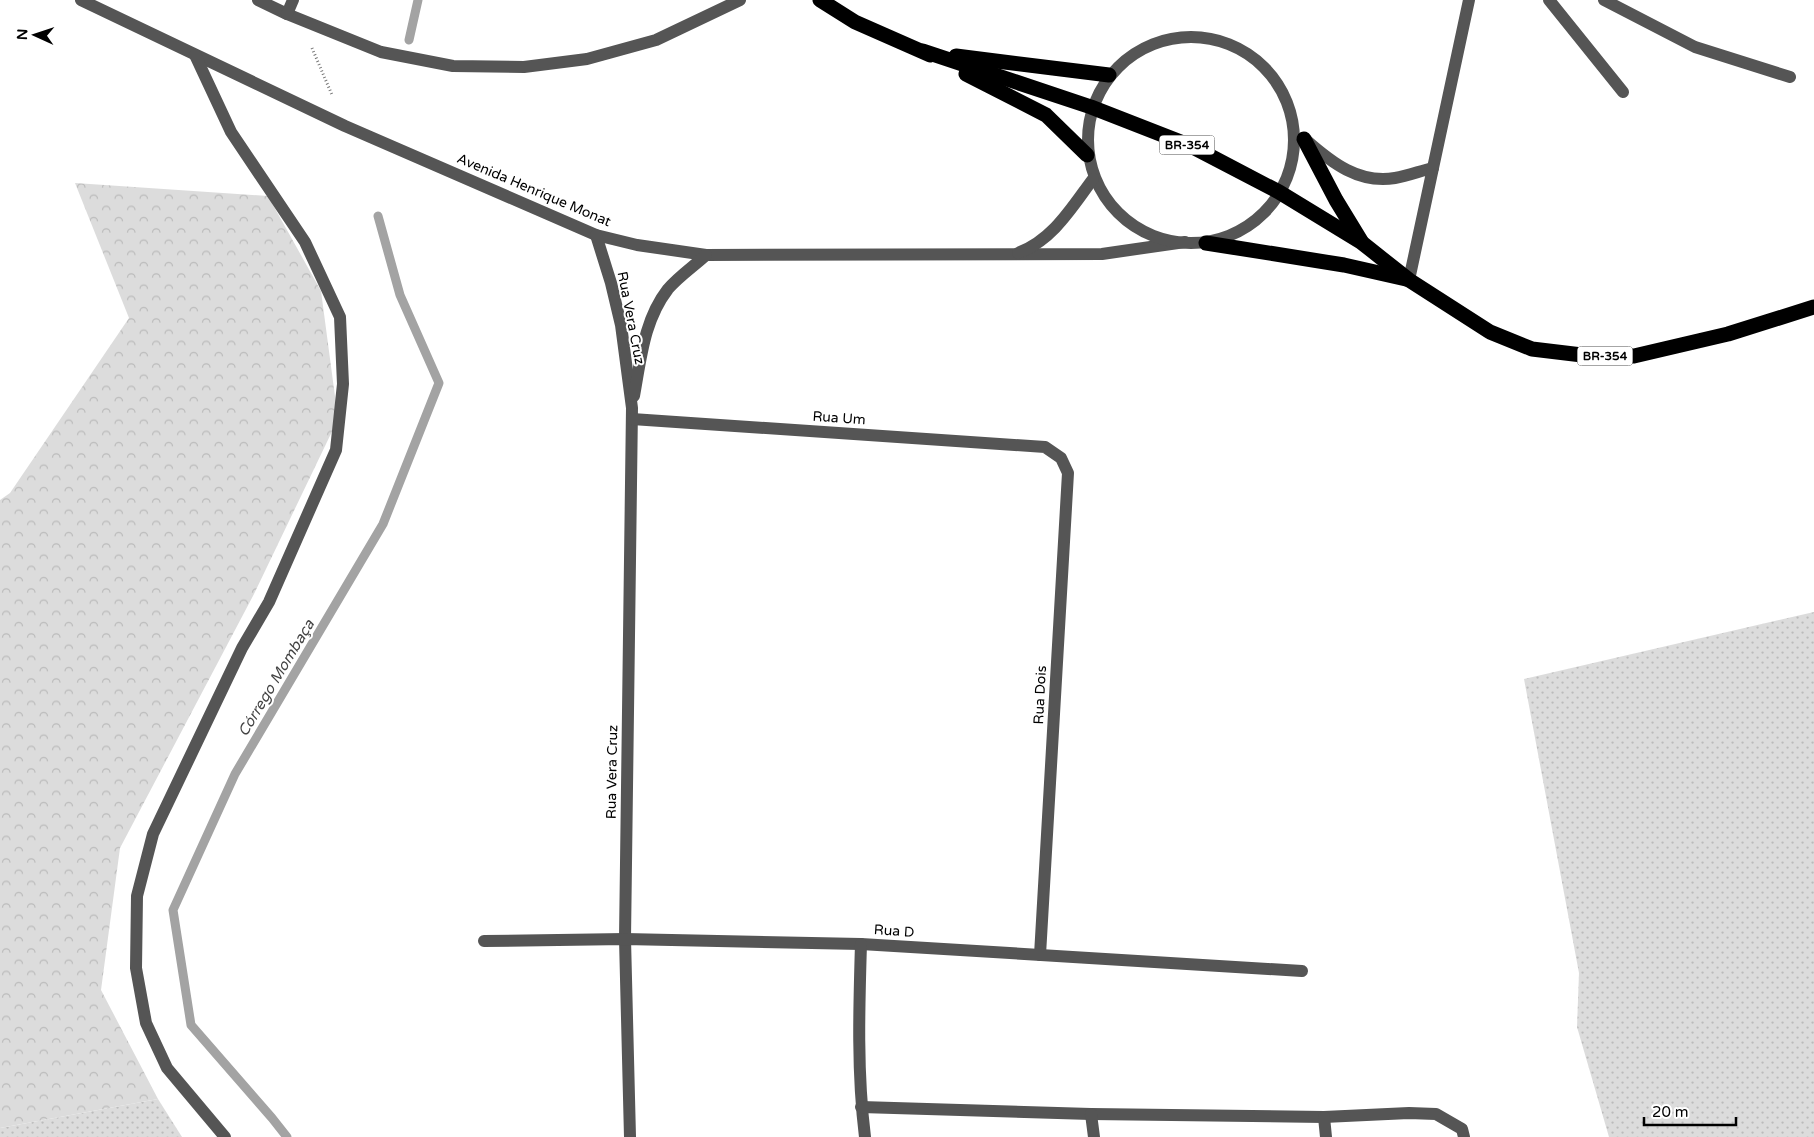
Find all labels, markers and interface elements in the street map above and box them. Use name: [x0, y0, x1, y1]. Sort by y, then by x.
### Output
north arrow: [10, 10, 60, 60]
text: N: [14, 28, 31, 40]
road number: BR-354: [1160, 136, 1214, 154]
street label: Avenida Henrique Monat: [454, 150, 614, 230]
street label: Rua Vera Cruz: [614, 270, 648, 366]
road number: BR-354: [1578, 346, 1632, 366]
street label: Rua Um: [812, 408, 866, 428]
water label: Córrego Mombaça: [234, 616, 318, 740]
street label: Rua Dois: [1030, 665, 1050, 725]
street label: Rua Vera Cruz: [603, 725, 621, 819]
street label: Rua D: [873, 921, 915, 941]
scale bar: [1644, 1094, 1736, 1126]
text: 20 m: [1652, 1103, 1689, 1121]

